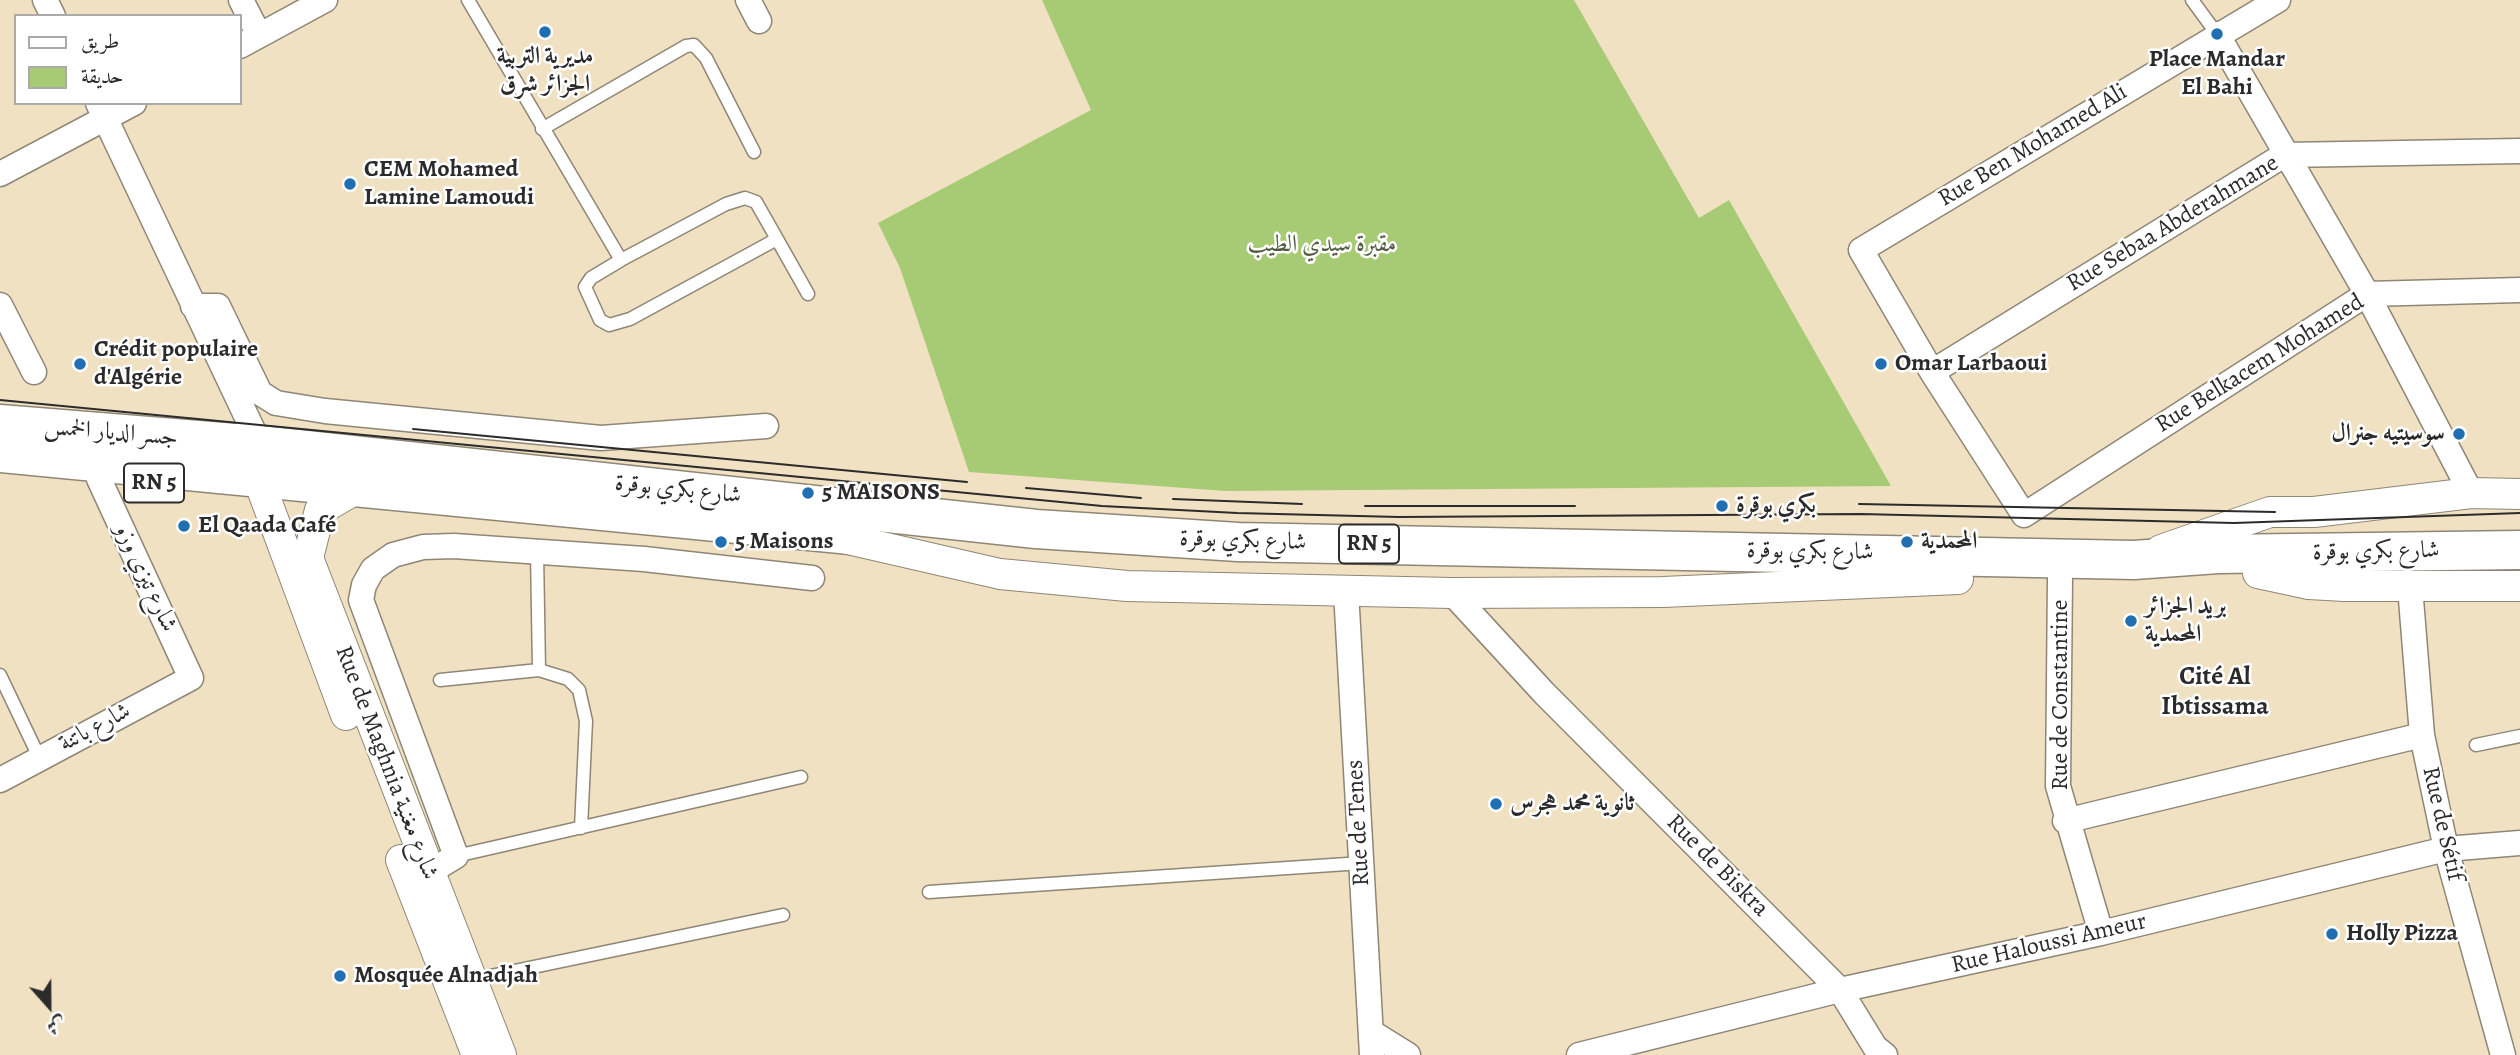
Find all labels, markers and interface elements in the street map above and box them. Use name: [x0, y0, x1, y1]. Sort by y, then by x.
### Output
legend: [14, 14, 242, 105]
marker: مديرية التربية الجزائر شرق: [537, 24, 553, 40]
marker: Place Mandar El Bahi: [2209, 26, 2225, 42]
text: طريق: [81, 27, 119, 55]
place label: مديرية التربية الجزائر شرق: [497, 43, 593, 99]
place label: Place Mandar El Bahi: [2149, 46, 2285, 102]
text: حديقة: [81, 62, 124, 90]
street label: Rue Ben Mohamed Ali: [1933, 78, 2133, 214]
street label: Rue Sebaa Abderahmane: [2062, 149, 2284, 299]
place label: CEM Mohamed Lamine Lamoudi: [364, 156, 534, 212]
marker: CEM Mohamed Lamine Lamoudi: [342, 176, 358, 192]
park label: مقبرة سيدي الطيب: [1248, 231, 1396, 259]
street label: Rue Belkacem Mohamed: [2150, 288, 2370, 440]
place label: Crédit populaire d'Algérie: [94, 336, 258, 392]
place label: Omar Larbaoui: [1895, 350, 2047, 378]
marker: Crédit populaire d'Algérie: [72, 356, 88, 372]
marker: Omar Larbaoui: [1873, 356, 1889, 372]
street label: جسر الديار الخمس: [43, 413, 179, 453]
place label: سوسيتيه جنرال: [2331, 420, 2445, 448]
marker: سوسيتيه جنرال: [2451, 426, 2467, 442]
road number: RN 5: [124, 463, 184, 503]
street label: شارع بكري بوقرة: [613, 469, 743, 511]
place label: 5 MAISONS: [822, 479, 940, 507]
marker: 5 MAISONS: [800, 485, 816, 501]
place label: بكري بوقرة: [1736, 492, 1816, 520]
marker: بكري بوقرة: [1714, 498, 1730, 514]
place label: El Qaada Café: [198, 512, 336, 540]
marker: El Qaada Café: [176, 518, 192, 534]
street label: شارع تيزي وزو: [107, 519, 183, 637]
street label: شارع بكري بوقرة: [1179, 524, 1307, 558]
road number: RN 5: [1339, 524, 1399, 564]
place label: 5 Maisons: [735, 528, 833, 556]
place label: المحمدية: [1921, 528, 1977, 556]
marker: 5 Maisons: [713, 534, 729, 550]
marker: المحمدية: [1899, 534, 1915, 550]
street label: شارع بكري بوقرة: [1746, 536, 1874, 568]
street label: شارع بكري بوقرة: [2312, 536, 2440, 568]
place label: بريد الجزائر المحمدية: [2145, 593, 2226, 649]
street label: Rue de Constantine: [2047, 600, 2075, 790]
marker: بريد الجزائر المحمدية: [2123, 613, 2139, 629]
street label: Rue de Maghnia شارع مغنية: [328, 642, 444, 884]
district label: Cité Al Ibtissama: [2161, 662, 2269, 724]
street label: شارع باتنة: [54, 697, 136, 759]
street label: Rue de Tenes: [1341, 759, 1377, 887]
street label: Rue de Sétif: [2415, 764, 2469, 884]
place label: ثانوية محمد هجرس: [1510, 790, 1634, 818]
marker: ثانوية محمد هجرس: [1488, 796, 1504, 812]
street label: Rue de Biskra: [1660, 809, 1774, 923]
street label: Rue Haloussi Ameur: [1949, 908, 2149, 980]
place label: Holly Pizza: [2346, 920, 2458, 948]
marker: Holly Pizza: [2324, 926, 2340, 942]
place label: Mosquée Alnadjah: [354, 962, 538, 990]
marker: Mosquée Alnadjah: [332, 968, 348, 984]
north arrow: [14, 971, 84, 1041]
text: ش: [43, 1010, 70, 1041]

